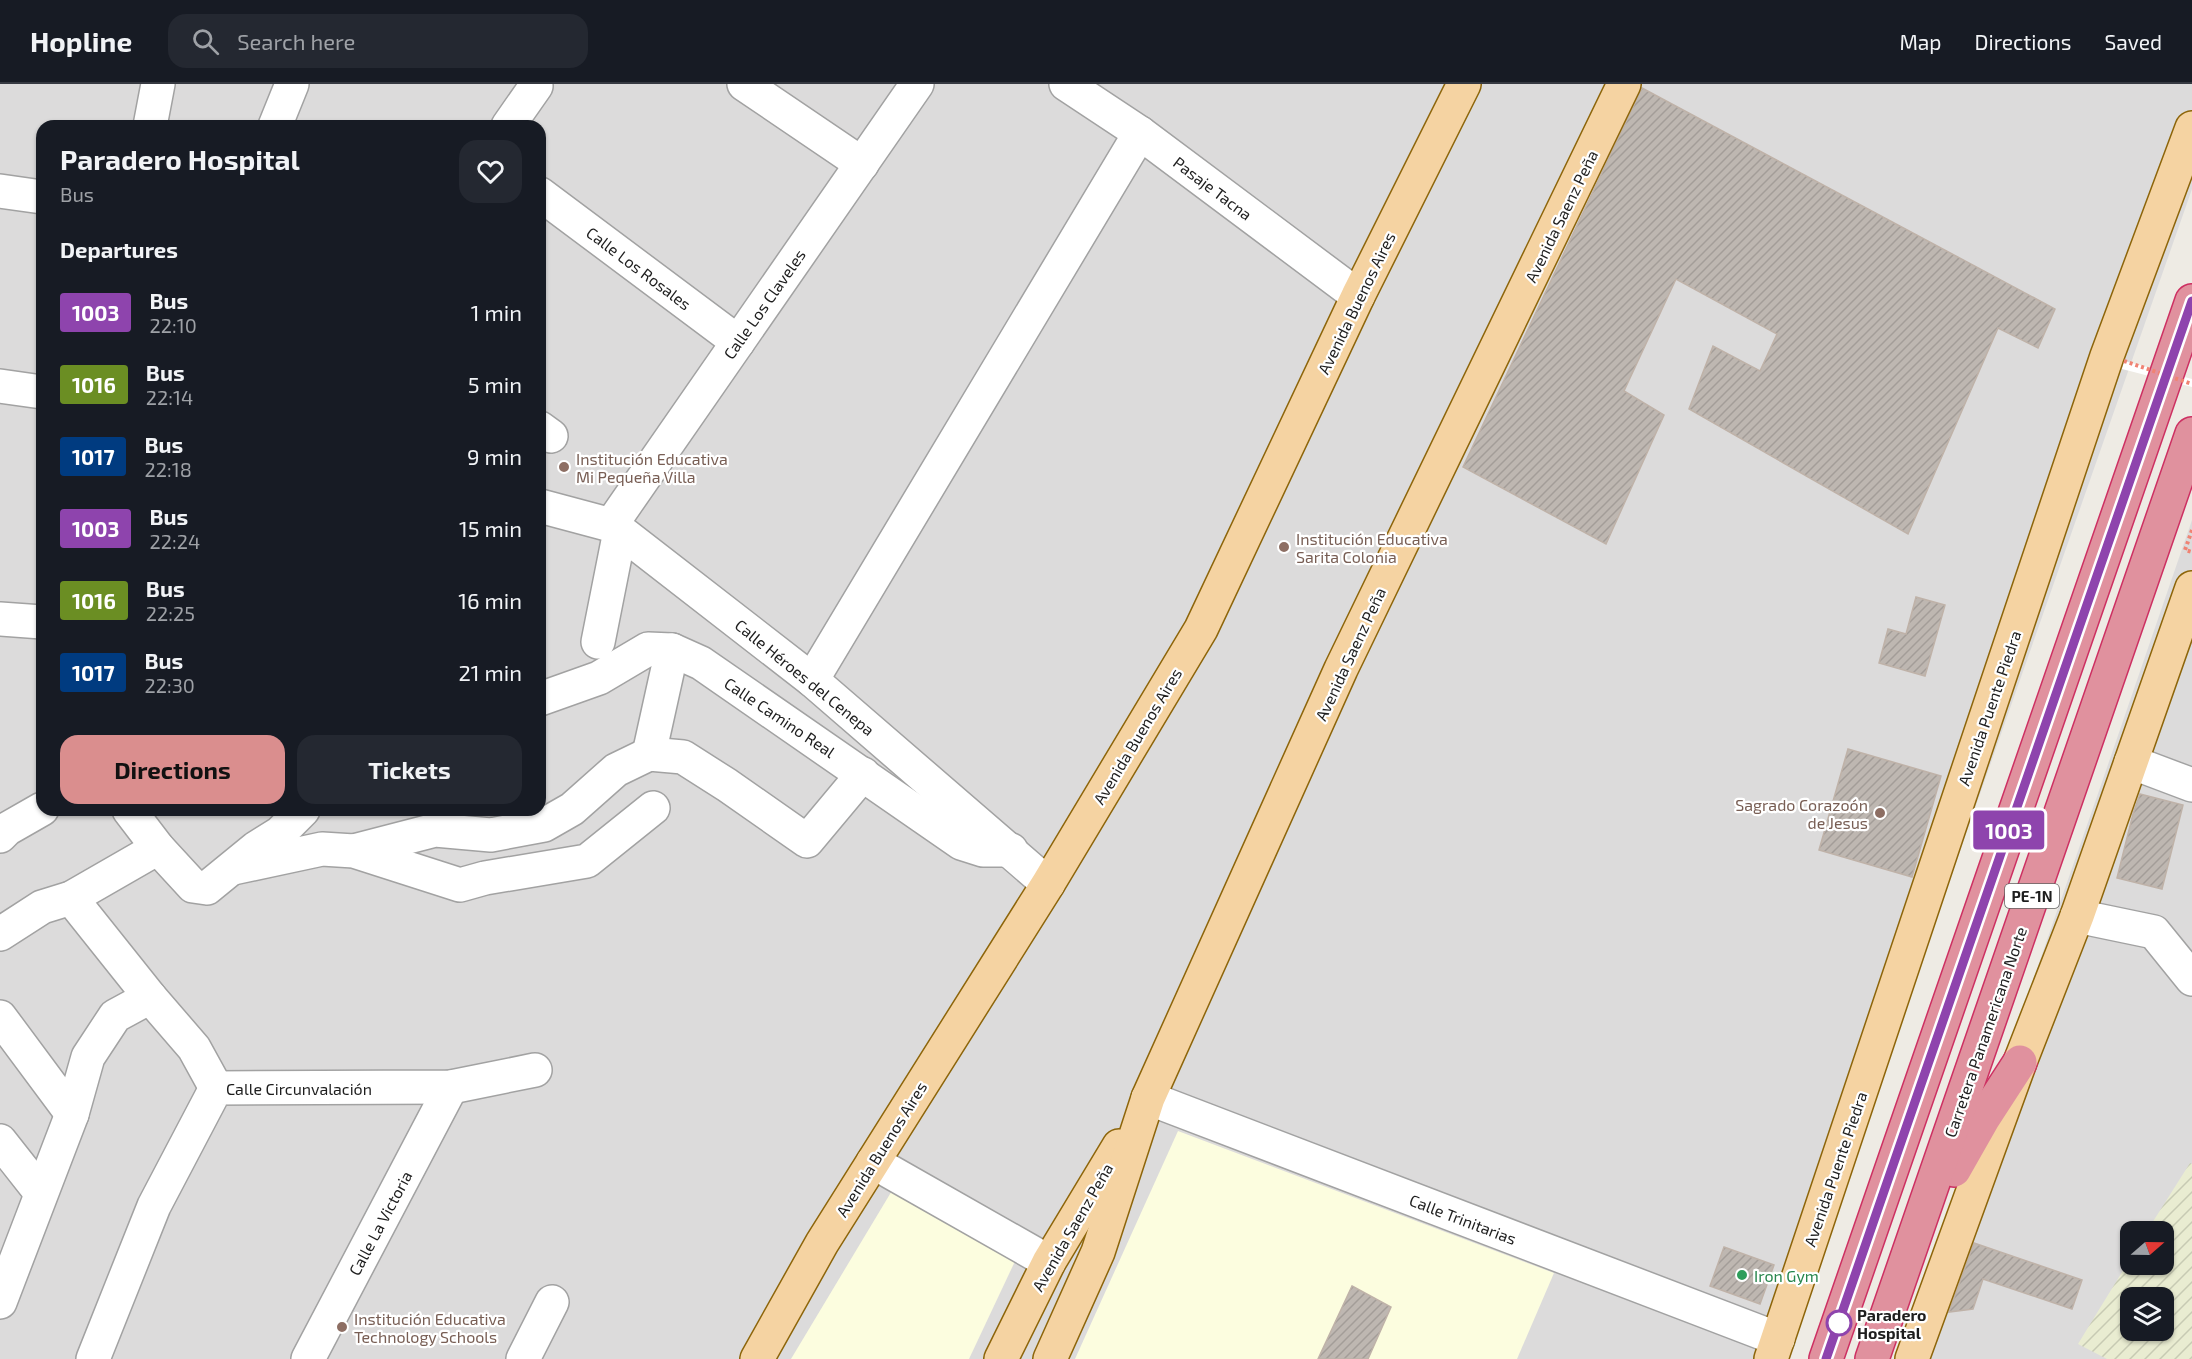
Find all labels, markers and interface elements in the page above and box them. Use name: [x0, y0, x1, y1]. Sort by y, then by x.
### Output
search box: [168, 14, 588, 68]
text: Hopline: [30, 24, 132, 58]
icon: search: [189, 25, 222, 58]
text: Search here: [237, 28, 355, 54]
text: Map: [1899, 29, 1942, 54]
text: Directions: [1975, 29, 2071, 54]
text: Saved: [2104, 29, 2162, 54]
button: heart: [459, 140, 522, 203]
text: Paradero Hospital: [60, 142, 300, 176]
street label: Avenida Saenz Peña: [1521, 147, 1601, 285]
street label: Pasaje Tacna: [1169, 152, 1256, 224]
text: Bus: [60, 182, 94, 206]
street label: Calle Los Rosales: [583, 223, 695, 313]
street label: Avenida Buenos Aires: [1313, 229, 1399, 377]
text: Departures: [60, 236, 178, 262]
street label: Calle Los Claveles: [719, 245, 809, 363]
text: Bus: [149, 287, 188, 313]
text: 1 min: [471, 299, 522, 325]
text: 1003: [72, 300, 119, 325]
text: 22:10: [149, 313, 197, 337]
text: Bus: [146, 359, 185, 385]
text: 5 min: [468, 371, 522, 397]
text: 1016: [72, 372, 116, 397]
text: 22:14: [146, 385, 193, 409]
text: Bus: [144, 431, 183, 457]
text: 9 min: [467, 443, 522, 469]
text: 1017: [72, 444, 114, 469]
place label: Institución Educativa Mi Pequeña Villa: [576, 449, 728, 486]
text: 22:18: [144, 457, 192, 481]
marker: Institución Educativa Mi Pequeña Villa: [557, 460, 571, 474]
text: Bus: [149, 503, 188, 529]
text: 15 min: [459, 515, 522, 541]
text: 1003: [72, 516, 119, 541]
text: 22:24: [149, 529, 200, 553]
place label: Institución Educativa Sarita Colonia: [1296, 529, 1448, 566]
marker: Institución Educativa Sarita Colonia: [1277, 540, 1291, 554]
text: Bus: [146, 575, 185, 601]
street label: Avenida Saenz Peña: [1311, 584, 1389, 724]
text: 16 min: [458, 587, 522, 613]
text: 1016: [72, 588, 116, 613]
text: 22:25: [146, 601, 195, 625]
street label: Calle Héroes del Cenepa: [731, 615, 879, 739]
street label: Avenida Puente Piedra: [1954, 628, 2024, 788]
text: Bus: [144, 647, 183, 673]
text: 21 min: [458, 659, 522, 685]
text: 1017: [72, 660, 114, 685]
street label: Avenida Buenos Aires: [1089, 664, 1185, 808]
text: 22:30: [144, 673, 195, 697]
street label: Calle Camino Real: [721, 673, 839, 761]
button: Directions: [60, 735, 285, 804]
button: Tickets: [297, 735, 522, 804]
place label: Sagrado Corazoón de Jesus: [1735, 795, 1868, 832]
marker: Sagrado Corazoón de Jesus: [1873, 806, 1887, 820]
line badge: 1003: [1967, 810, 2051, 850]
text: 1003: [1985, 818, 2033, 843]
road number: PE-1N: [2005, 884, 2059, 908]
street label: Carretera Panamericana Norte: [1940, 924, 2030, 1140]
street label: Avenida Buenos Aires: [832, 1078, 930, 1220]
street label: Calle Circunvalación: [226, 1079, 372, 1098]
street label: Avenida Puente Piedra: [1800, 1089, 1870, 1249]
street label: Avenida Saenz Peña: [1028, 1160, 1116, 1294]
street label: Calle La Victoria: [344, 1167, 416, 1279]
street label: Calle Trinitarias: [1407, 1190, 1519, 1248]
north arrow: [2120, 1221, 2174, 1275]
map controls: [2120, 1221, 2174, 1341]
place label: Iron Gym: [1754, 1266, 1819, 1285]
marker: Iron Gym: [1735, 1268, 1749, 1282]
button: layers: [2120, 1287, 2174, 1341]
place label: Paradero Hospital: [1857, 1305, 1927, 1342]
place label: Institución Educativa Technology Schools: [354, 1309, 506, 1346]
marker: Paradero Hospital: [1826, 1310, 1852, 1336]
marker: Institución Educativa Technology Schools: [335, 1320, 349, 1334]

